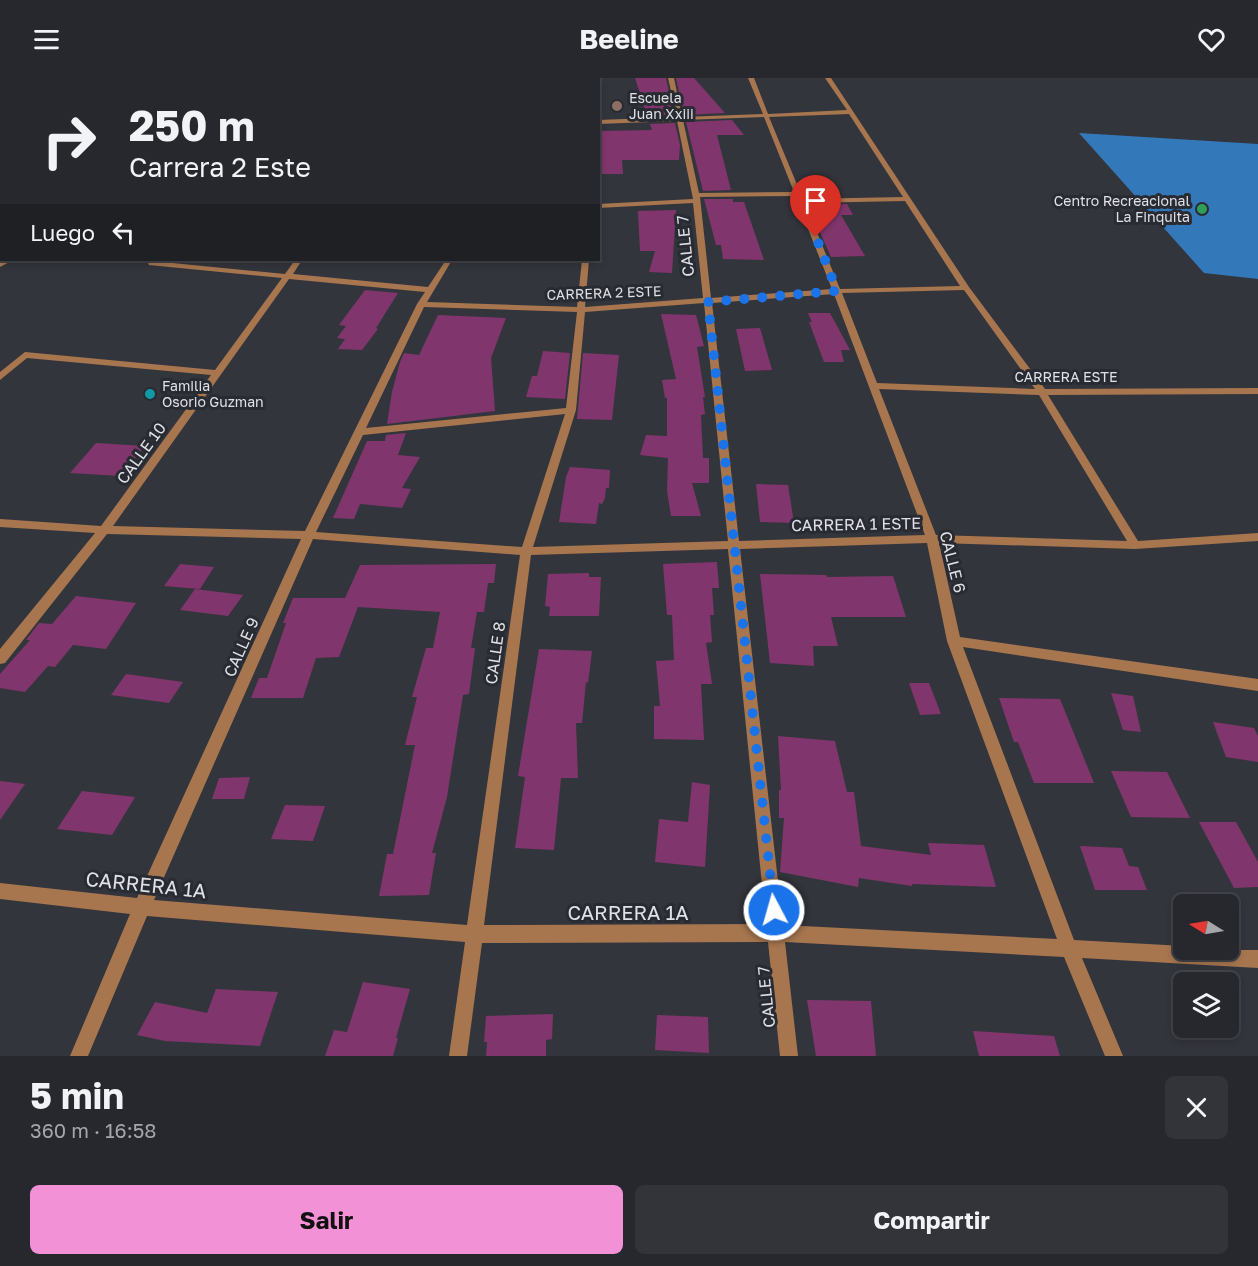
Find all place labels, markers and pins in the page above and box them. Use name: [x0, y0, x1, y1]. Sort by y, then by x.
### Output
place label: Escuela Juan Xxiii: [629, 89, 694, 122]
marker: Escuela Juan Xxiii: [610, 99, 624, 113]
pin: [790, 175, 841, 237]
place label: Centro Recreacional La Finquita: [1054, 192, 1190, 225]
marker: Centro Recreacional La Finquita: [1195, 202, 1209, 216]
place label: Familia Osorio Guzman: [162, 377, 264, 410]
marker: Familia Osorio Guzman: [143, 387, 157, 401]

